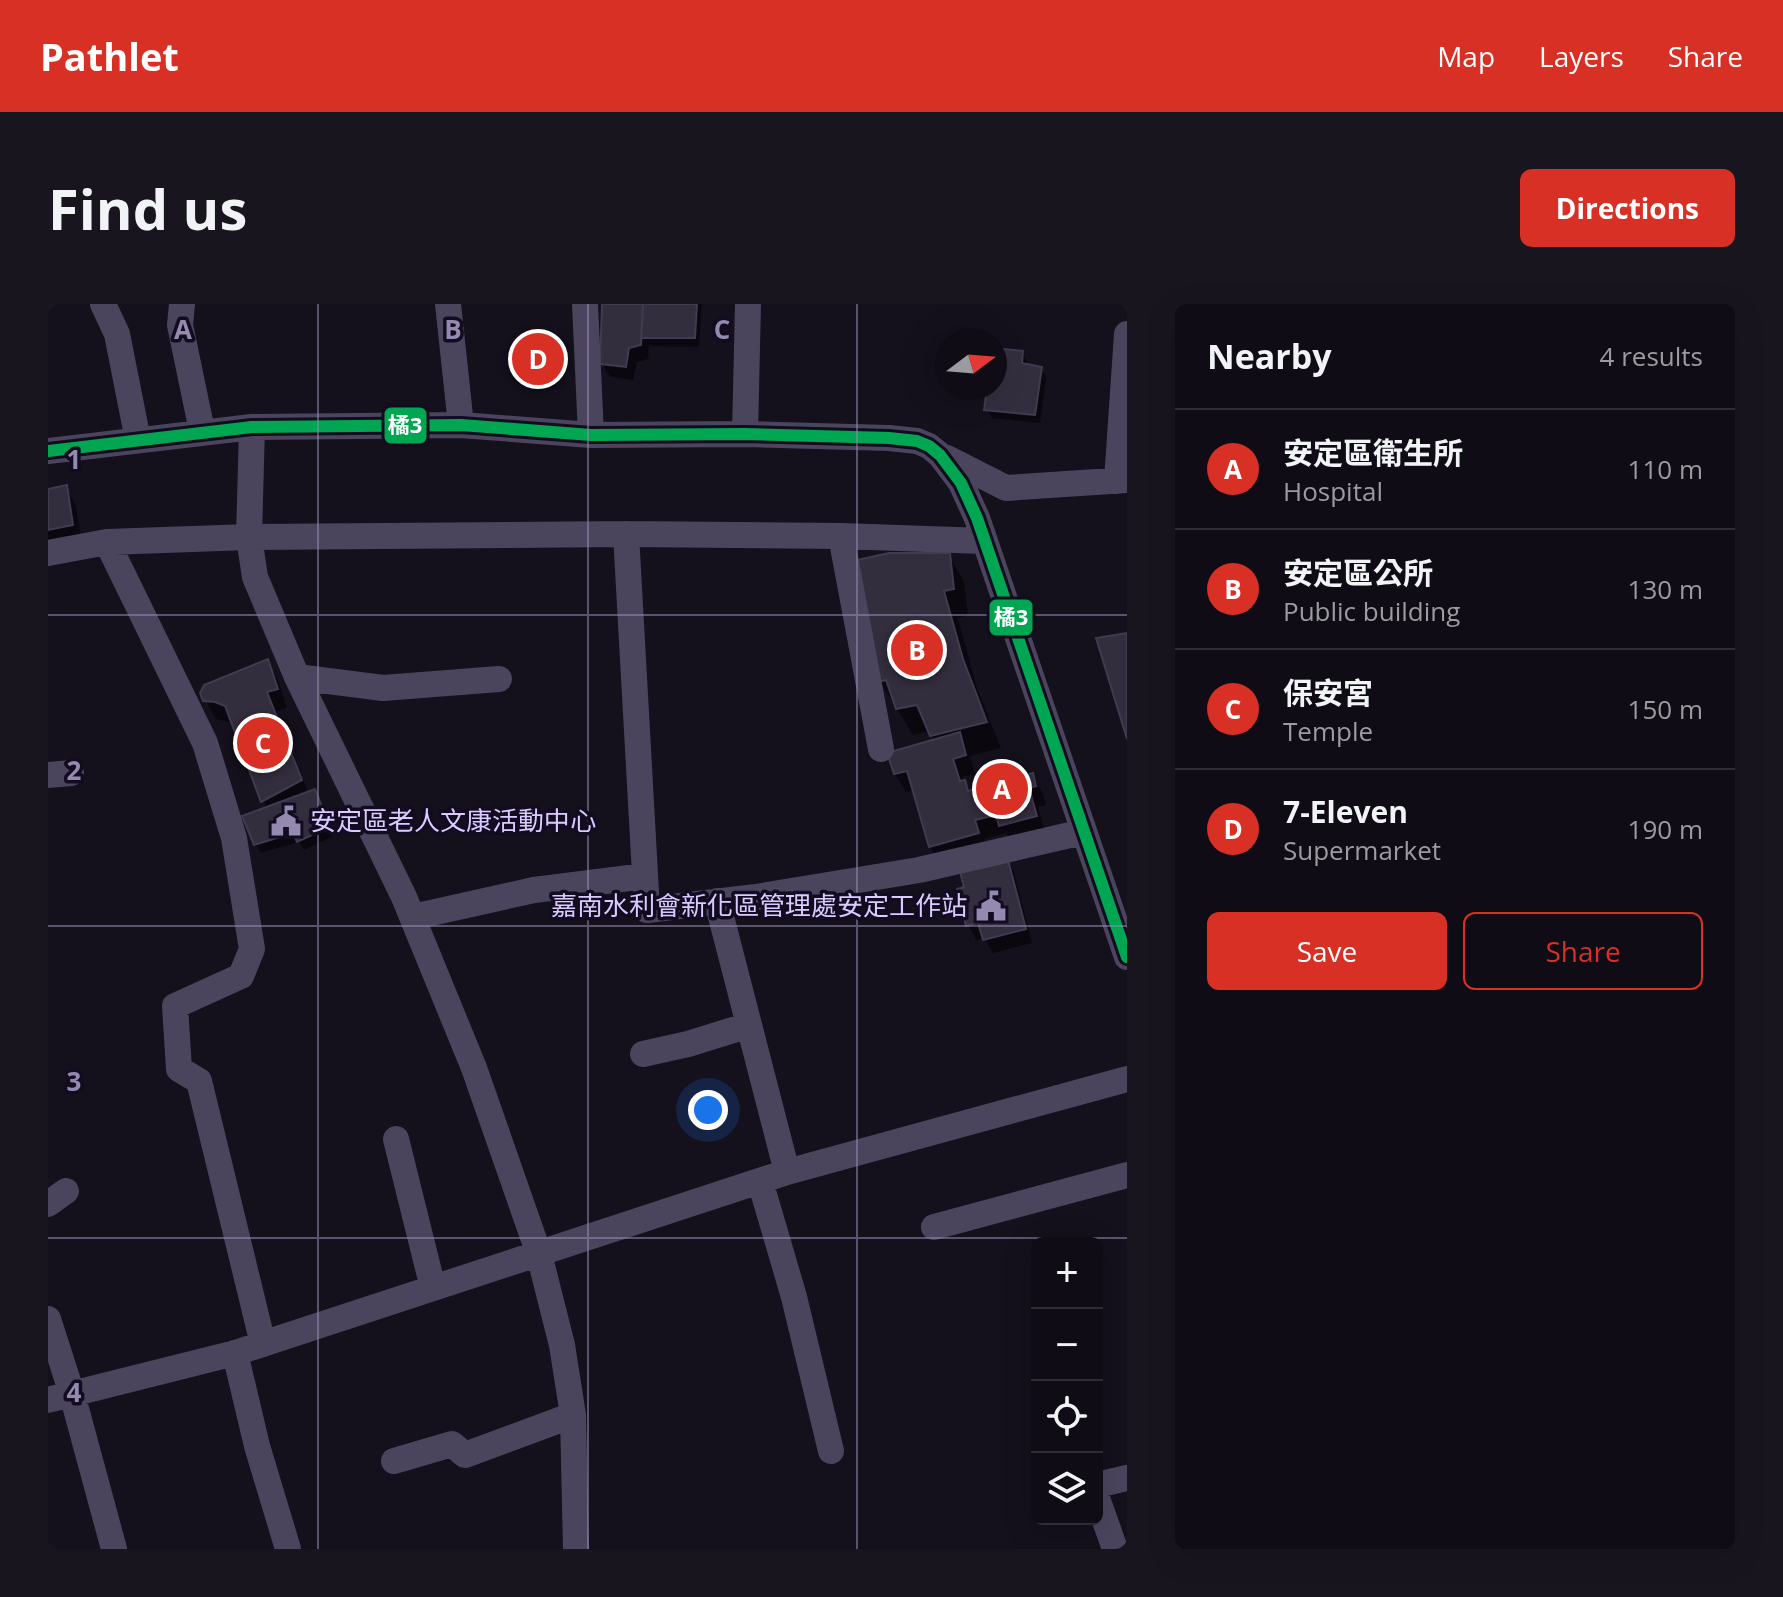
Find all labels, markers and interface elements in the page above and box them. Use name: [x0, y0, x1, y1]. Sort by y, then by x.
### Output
text: Pathlet: [40, 30, 179, 82]
text: Map: [1437, 37, 1495, 75]
text: Layers: [1539, 37, 1624, 75]
text: Share: [1668, 37, 1743, 75]
button: Directions: [1520, 169, 1735, 247]
text: Find us: [48, 170, 247, 246]
text: A: [174, 311, 192, 347]
text: B: [444, 311, 462, 347]
text: C: [714, 311, 730, 347]
north arrow: [935, 328, 1007, 400]
pin: D: [512, 329, 564, 389]
text: Nearby: [1207, 333, 1332, 379]
text: 4 results: [1600, 338, 1703, 374]
line badge: 橘3: [383, 406, 428, 445]
text: 橘3: [388, 409, 422, 439]
text: 安定區衛生所: [1283, 432, 1463, 473]
text: 1: [67, 441, 81, 477]
text: A: [1224, 451, 1242, 487]
text: 110 m: [1628, 451, 1703, 487]
text: Hospital: [1283, 473, 1383, 509]
text: 安定區公所: [1283, 552, 1433, 593]
text: B: [1224, 571, 1242, 607]
text: 130 m: [1628, 571, 1703, 607]
text: Public building: [1283, 593, 1460, 629]
line badge: 橘3: [988, 598, 1034, 637]
text: 橘3: [994, 601, 1028, 631]
pin: B: [891, 620, 943, 680]
text: 保安宮: [1283, 672, 1373, 713]
text: C: [1225, 691, 1241, 727]
text: 150 m: [1628, 691, 1703, 727]
pin: C: [237, 713, 289, 773]
text: Temple: [1283, 713, 1373, 749]
text: 2: [67, 752, 82, 788]
pin: A: [976, 759, 1028, 819]
text: 7-Eleven: [1283, 791, 1408, 832]
place label: 安定區老人文康活動中心: [310, 802, 596, 838]
public building icon: 安定區老人文康活動中心: [269, 804, 303, 838]
text: D: [1223, 811, 1243, 847]
text: 190 m: [1628, 811, 1703, 847]
text: Supermarket: [1283, 832, 1441, 868]
place label: 嘉南水利會新化區管理處安定工作站: [551, 887, 967, 923]
public building icon: 嘉南水利會新化區管理處安定工作站: [974, 889, 1008, 923]
button: Save: [1207, 912, 1447, 990]
button: Share: [1463, 912, 1703, 990]
text: 3: [67, 1063, 81, 1099]
your location: [688, 1090, 728, 1130]
map controls: [1031, 1237, 1103, 1525]
button: +: [1031, 1237, 1103, 1309]
button: −: [1031, 1309, 1103, 1381]
text: 4: [67, 1374, 82, 1410]
button: locate: [1031, 1381, 1103, 1453]
button: layers: [1031, 1453, 1103, 1525]

